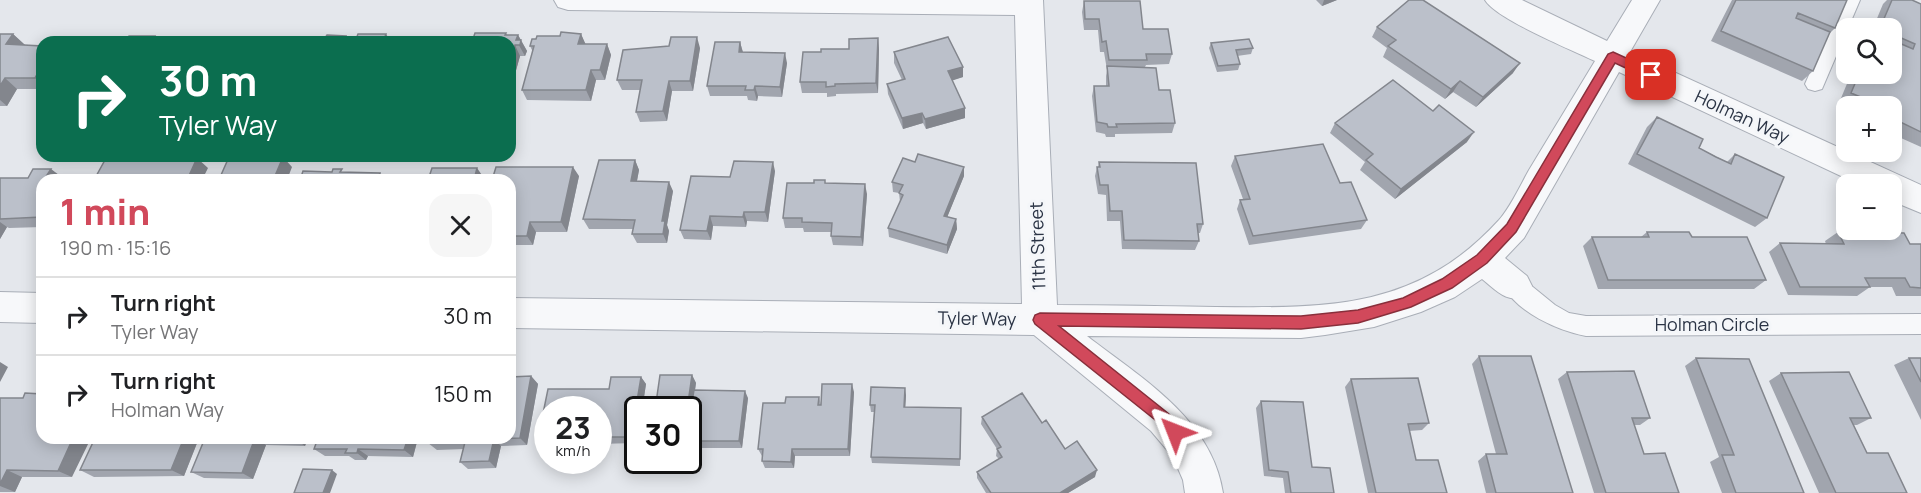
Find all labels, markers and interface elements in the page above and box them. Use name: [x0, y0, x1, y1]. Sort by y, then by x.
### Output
map controls: [1836, 18, 1902, 240]
button: search: [1836, 18, 1902, 84]
pin: [1625, 49, 1676, 100]
text: 30 m: [159, 51, 257, 109]
icon: arrive: [1634, 58, 1667, 91]
icon: right: [60, 60, 138, 138]
street label: Holman Way: [1691, 84, 1794, 149]
button: +: [1836, 96, 1902, 162]
text: Tyler Way: [159, 106, 277, 143]
button: −: [1836, 174, 1902, 240]
text: 1 min: [60, 187, 150, 236]
button: close: [429, 194, 492, 257]
street label: 11th Street: [1023, 201, 1051, 291]
text: 190 m · 15:16: [60, 234, 171, 261]
text: Turn right: [111, 288, 216, 318]
icon: right: [60, 300, 93, 333]
text: 30 m: [443, 301, 492, 331]
street label: Tyler Way: [937, 305, 1017, 331]
street label: Holman Circle: [1655, 312, 1769, 336]
text: Tyler Way: [111, 318, 199, 345]
text: Turn right: [111, 366, 216, 396]
icon: right: [60, 378, 93, 411]
text: 150 m: [434, 379, 492, 409]
text: Holman Way: [111, 396, 224, 423]
speed limit sign: 30: [624, 396, 702, 474]
position arrow: [1143, 400, 1207, 464]
text: 23: [555, 407, 591, 448]
text: km/h: [556, 440, 590, 461]

